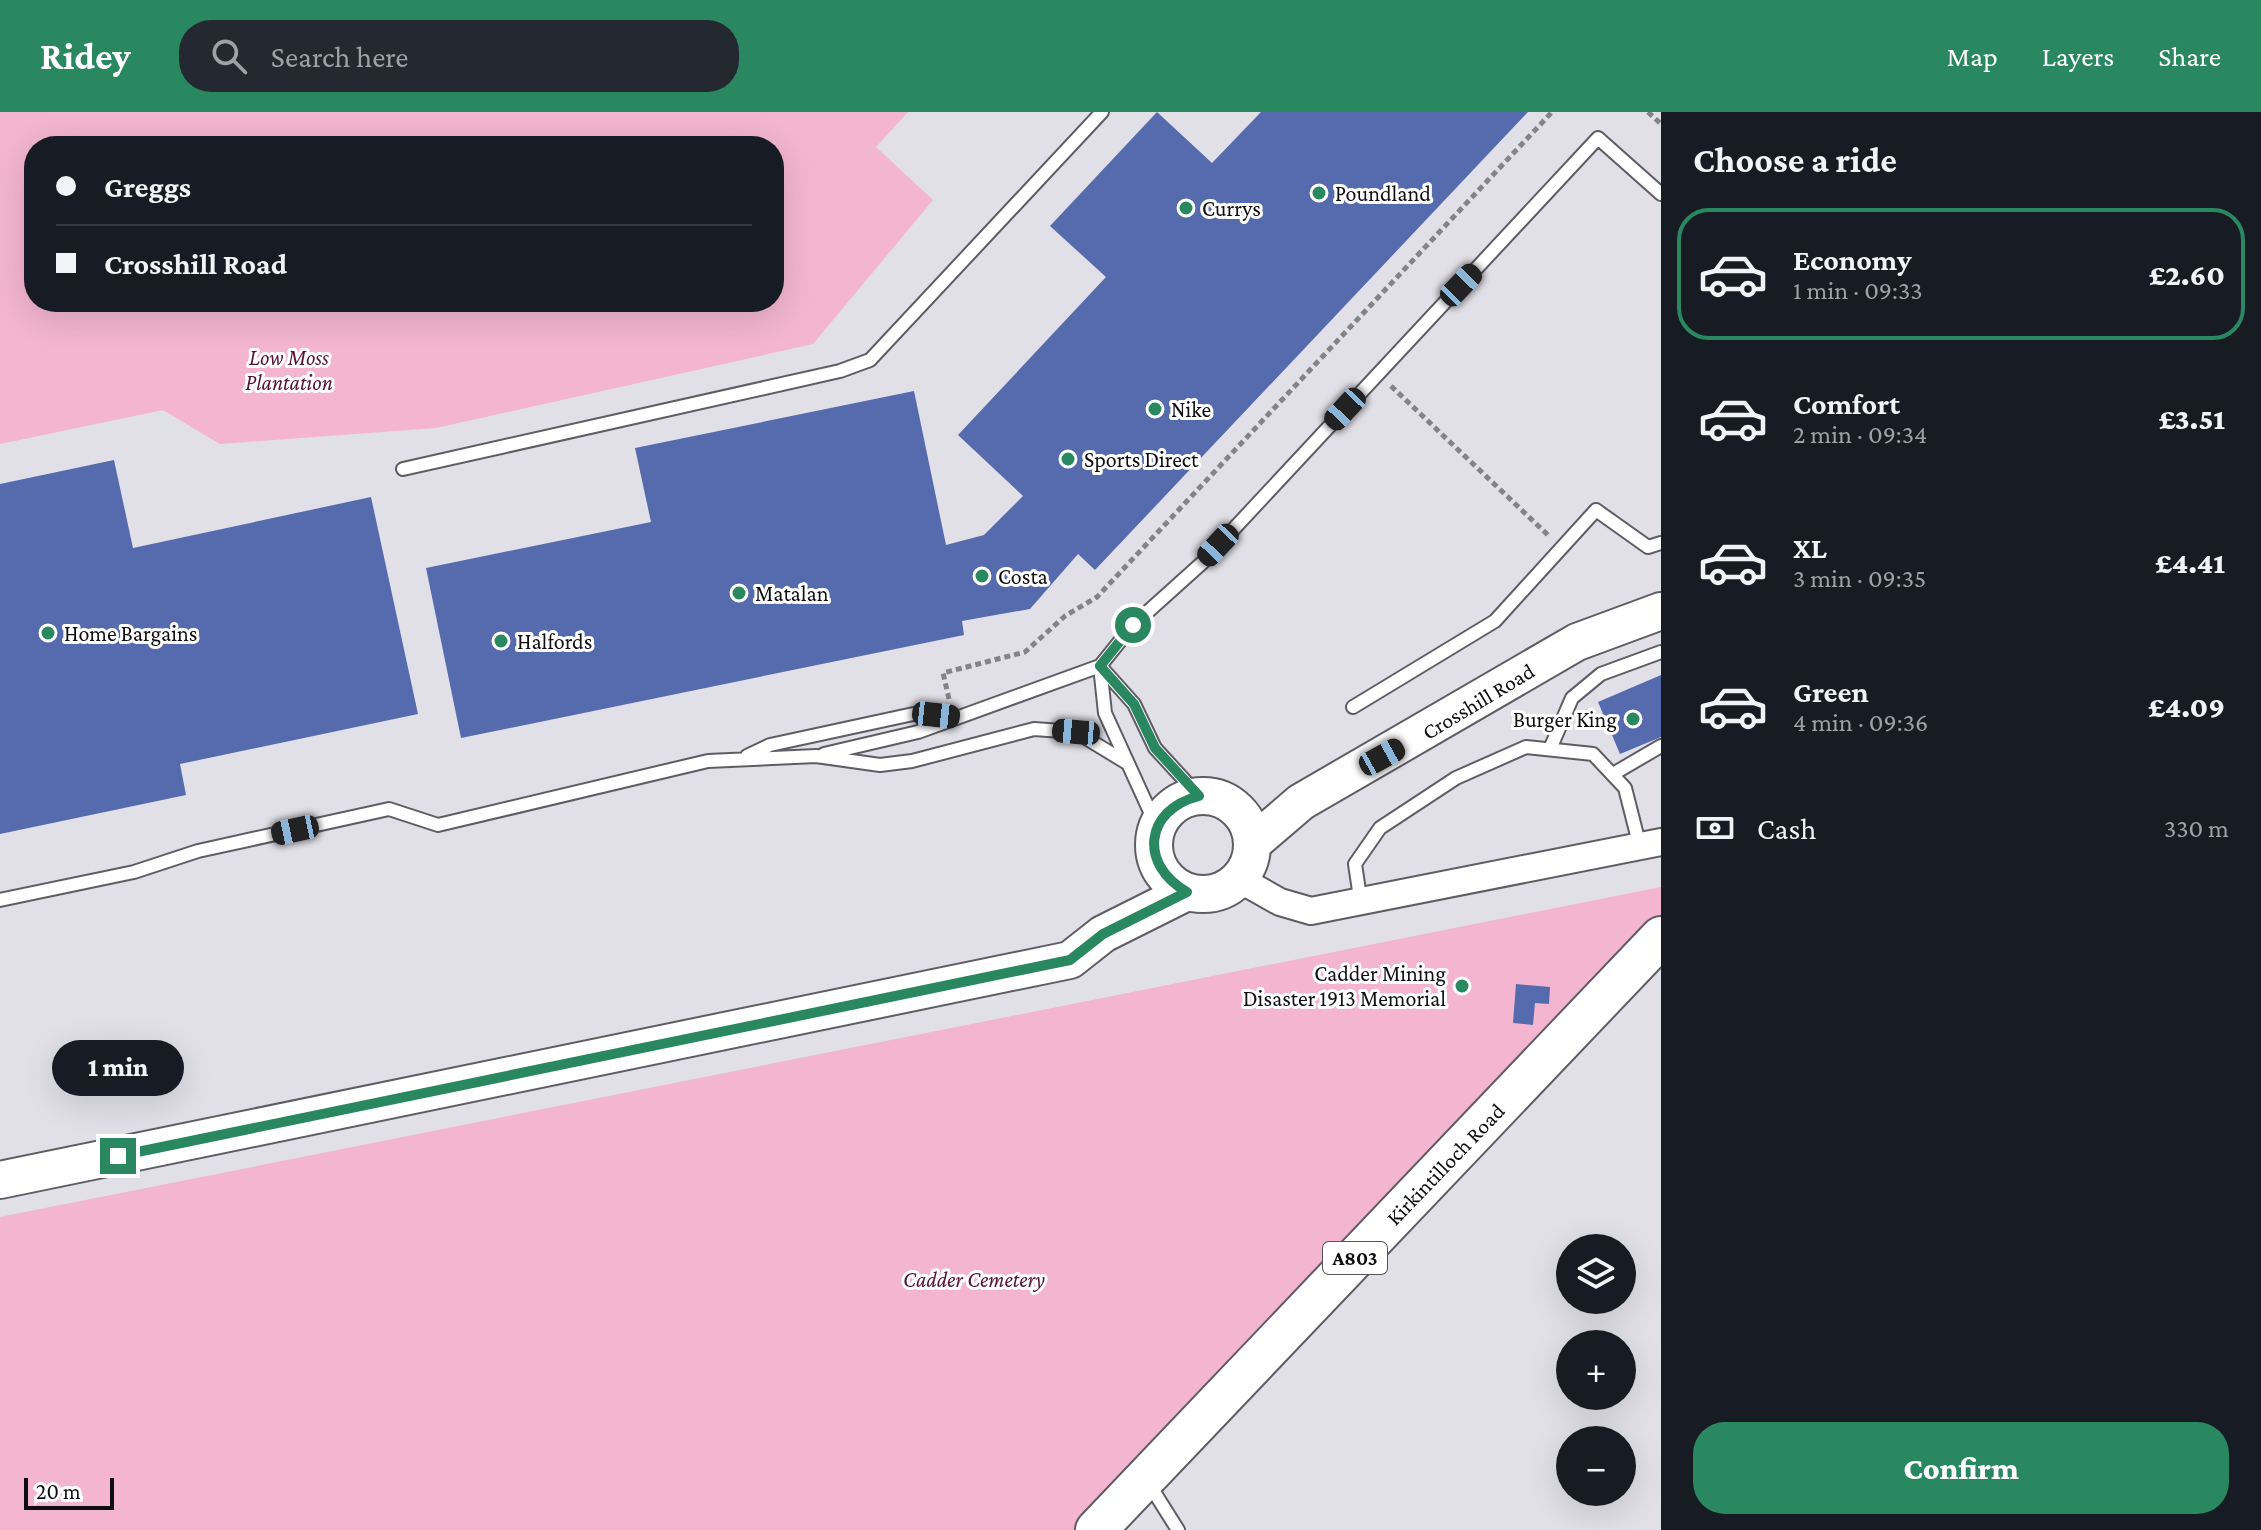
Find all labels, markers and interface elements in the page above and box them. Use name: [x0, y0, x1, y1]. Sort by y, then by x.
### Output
search box: [179, 20, 739, 92]
icon: search: [207, 34, 251, 78]
text: Ridey: [40, 35, 131, 77]
text: Search here: [271, 40, 409, 73]
text: Map: [1947, 41, 1998, 72]
text: Layers: [2042, 41, 2114, 72]
text: Share: [2158, 41, 2221, 72]
text: Choose a ride: [1693, 140, 1897, 180]
text: Greggs: [104, 170, 191, 203]
place label: Poundland: [1335, 181, 1431, 206]
marker: Poundland: [1310, 184, 1328, 202]
place label: Currys: [1202, 196, 1261, 221]
marker: Currys: [1177, 199, 1195, 217]
icon: car: [1697, 238, 1769, 310]
text: Economy: [1793, 243, 1912, 276]
text: Crosshill Road: [104, 247, 287, 280]
text: £2.60: [2149, 258, 2225, 291]
car: [1436, 259, 1486, 311]
text: 1 min · 09:33: [1793, 276, 1923, 305]
park label: Low Moss Plantation: [245, 345, 333, 395]
icon: car: [1697, 382, 1769, 454]
car: [1320, 383, 1370, 435]
text: Comfort: [1793, 387, 1900, 420]
place label: Nike: [1171, 397, 1211, 422]
marker: Nike: [1146, 400, 1164, 418]
text: £3.51: [2159, 402, 2225, 435]
text: 2 min · 09:34: [1793, 420, 1927, 449]
place label: Sports Direct: [1084, 447, 1199, 472]
marker: Sports Direct: [1059, 450, 1077, 468]
car: [1193, 519, 1243, 571]
icon: car: [1697, 526, 1769, 598]
text: XL: [1793, 531, 1827, 564]
text: £4.41: [2155, 546, 2225, 579]
place label: Costa: [998, 564, 1048, 589]
text: 3 min · 09:35: [1793, 564, 1926, 593]
marker: Costa: [973, 567, 991, 585]
place label: Matalan: [755, 581, 829, 606]
marker: Matalan: [730, 584, 748, 602]
route start: [1115, 607, 1151, 643]
place label: Home Bargains: [64, 621, 197, 646]
marker: Home Bargains: [39, 624, 57, 642]
place label: Halfords: [517, 629, 592, 654]
marker: Halfords: [492, 632, 510, 650]
street label: Crosshill Road: [1418, 658, 1539, 745]
icon: car: [1697, 670, 1769, 742]
text: Green: [1793, 675, 1869, 708]
text: £4.09: [2148, 690, 2225, 723]
car: [911, 701, 961, 729]
place label: Burger King: [1513, 707, 1617, 732]
text: 4 min · 09:36: [1793, 708, 1928, 737]
marker: Burger King: [1624, 710, 1642, 728]
car: [1051, 718, 1101, 746]
car: [1355, 735, 1409, 779]
icon: cash: [1693, 806, 1737, 850]
text: Cash: [1757, 812, 1816, 845]
car: [269, 813, 321, 847]
text: 330 m: [2164, 814, 2229, 843]
place label: Cadder Mining Disaster 1913 Memorial: [1243, 961, 1446, 1011]
marker: Cadder Mining Disaster 1913 Memorial: [1453, 977, 1471, 995]
callout: 1 min: [52, 1040, 184, 1096]
text: 1 min: [88, 1053, 148, 1082]
street label: Kirkintilloch Road: [1381, 1098, 1510, 1230]
route end: [100, 1138, 136, 1174]
map controls: [1556, 1234, 1636, 1506]
button: layers: [1556, 1234, 1636, 1314]
road number: A803: [1323, 1242, 1387, 1274]
park label: Cadder Cemetery: [903, 1267, 1045, 1292]
button: +: [1556, 1330, 1636, 1410]
button: Confirm: [1693, 1422, 2229, 1514]
button: −: [1556, 1426, 1636, 1506]
scale bar: [24, 1474, 114, 1510]
text: 20 m: [36, 1479, 81, 1504]

